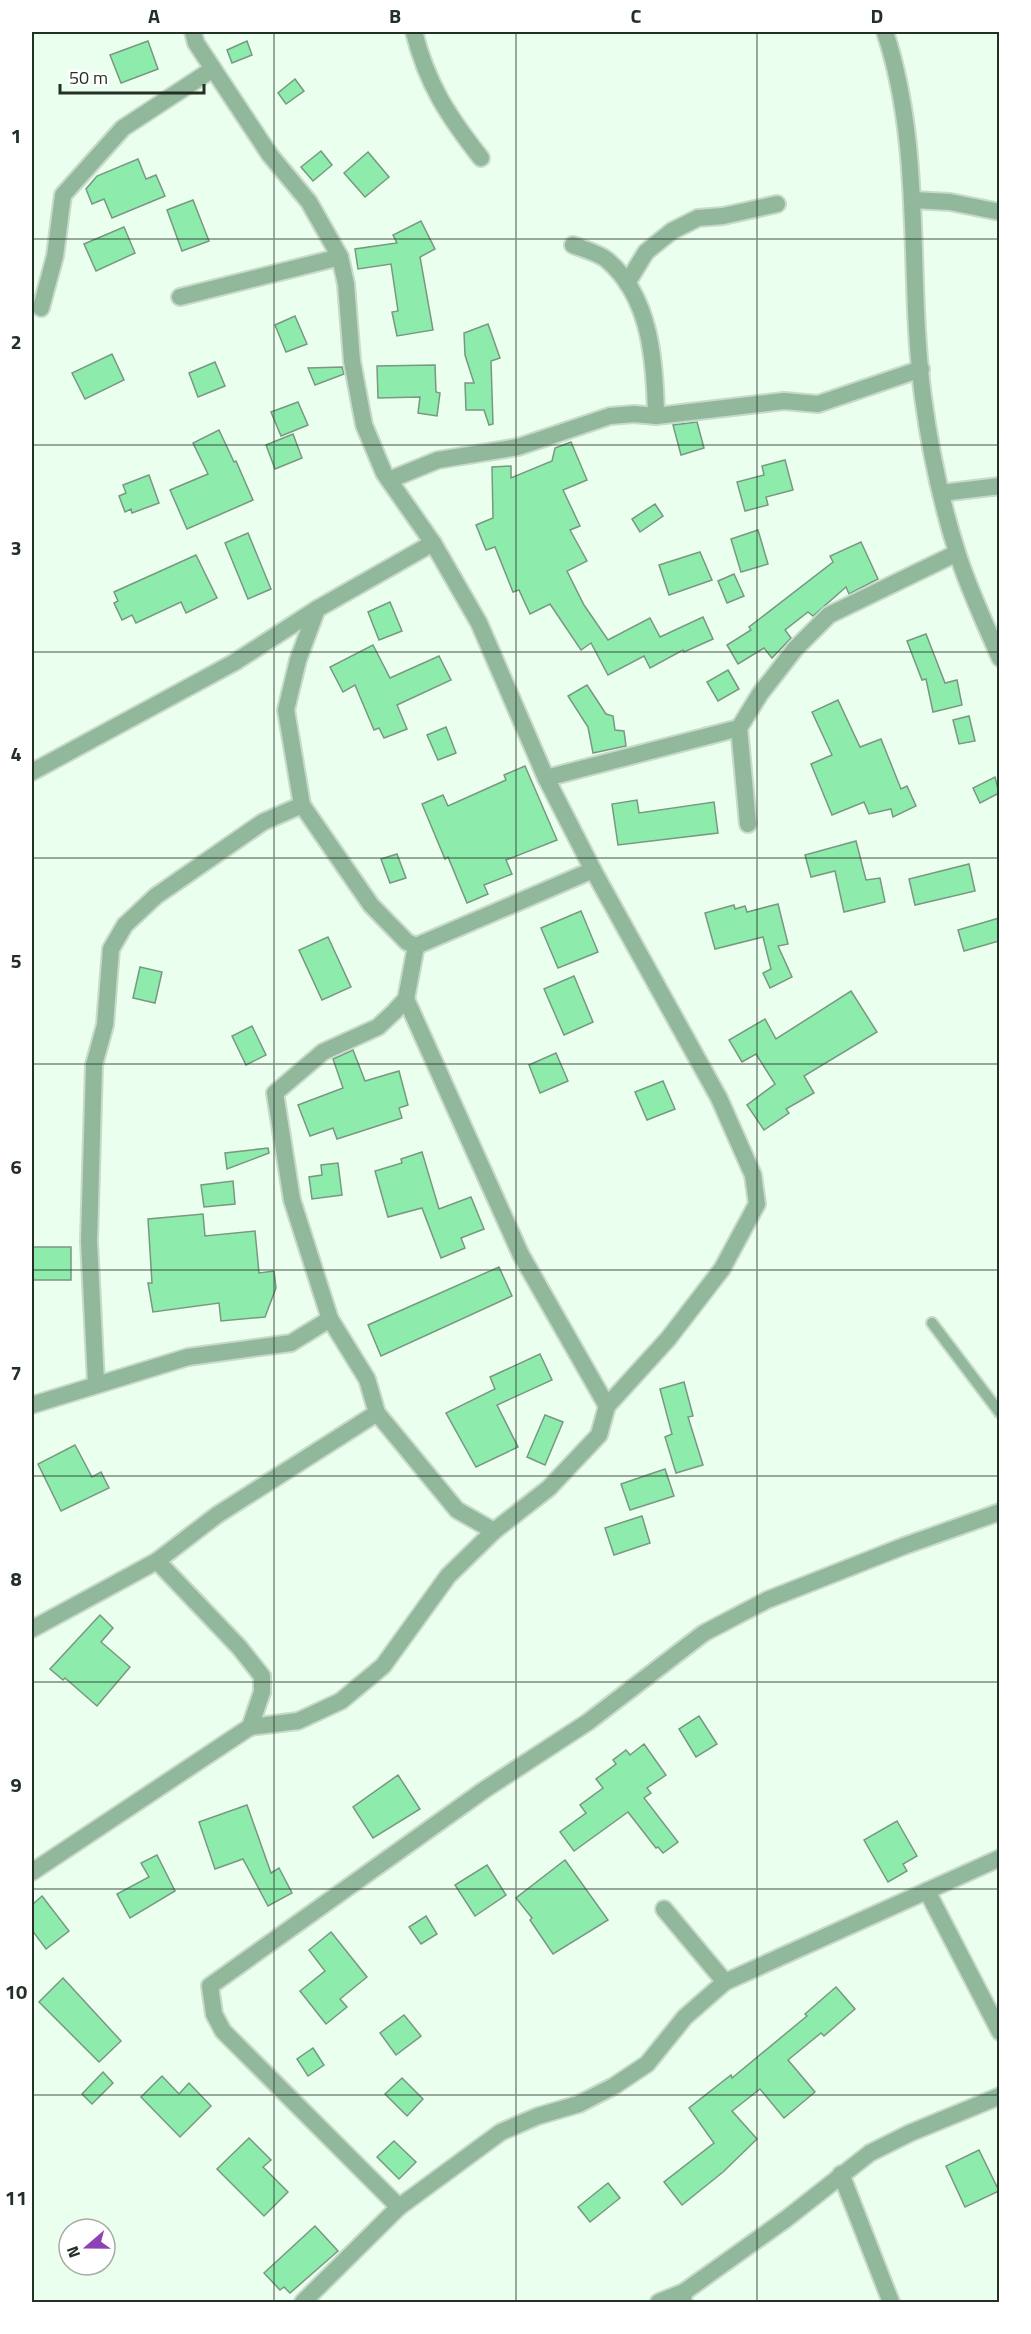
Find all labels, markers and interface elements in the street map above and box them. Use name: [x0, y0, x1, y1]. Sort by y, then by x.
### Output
text: A: [148, 0, 160, 31]
text: B: [389, 0, 401, 31]
text: C: [631, 0, 642, 31]
text: D: [871, 0, 883, 31]
scale bar: [60, 57, 204, 95]
text: 50 m: [69, 64, 108, 91]
text: 1: [10, 120, 22, 151]
text: 2: [10, 326, 22, 357]
text: 3: [10, 532, 22, 563]
text: 4: [10, 738, 22, 769]
text: 5: [10, 945, 22, 976]
text: 6: [10, 1151, 22, 1182]
text: 7: [10, 1357, 22, 1388]
text: 8: [10, 1563, 22, 1594]
text: 9: [10, 1769, 22, 1800]
text: 10: [5, 1976, 27, 2007]
text: 11: [5, 2182, 27, 2213]
north arrow: [57, 2217, 117, 2277]
text: N: [60, 2243, 86, 2261]

